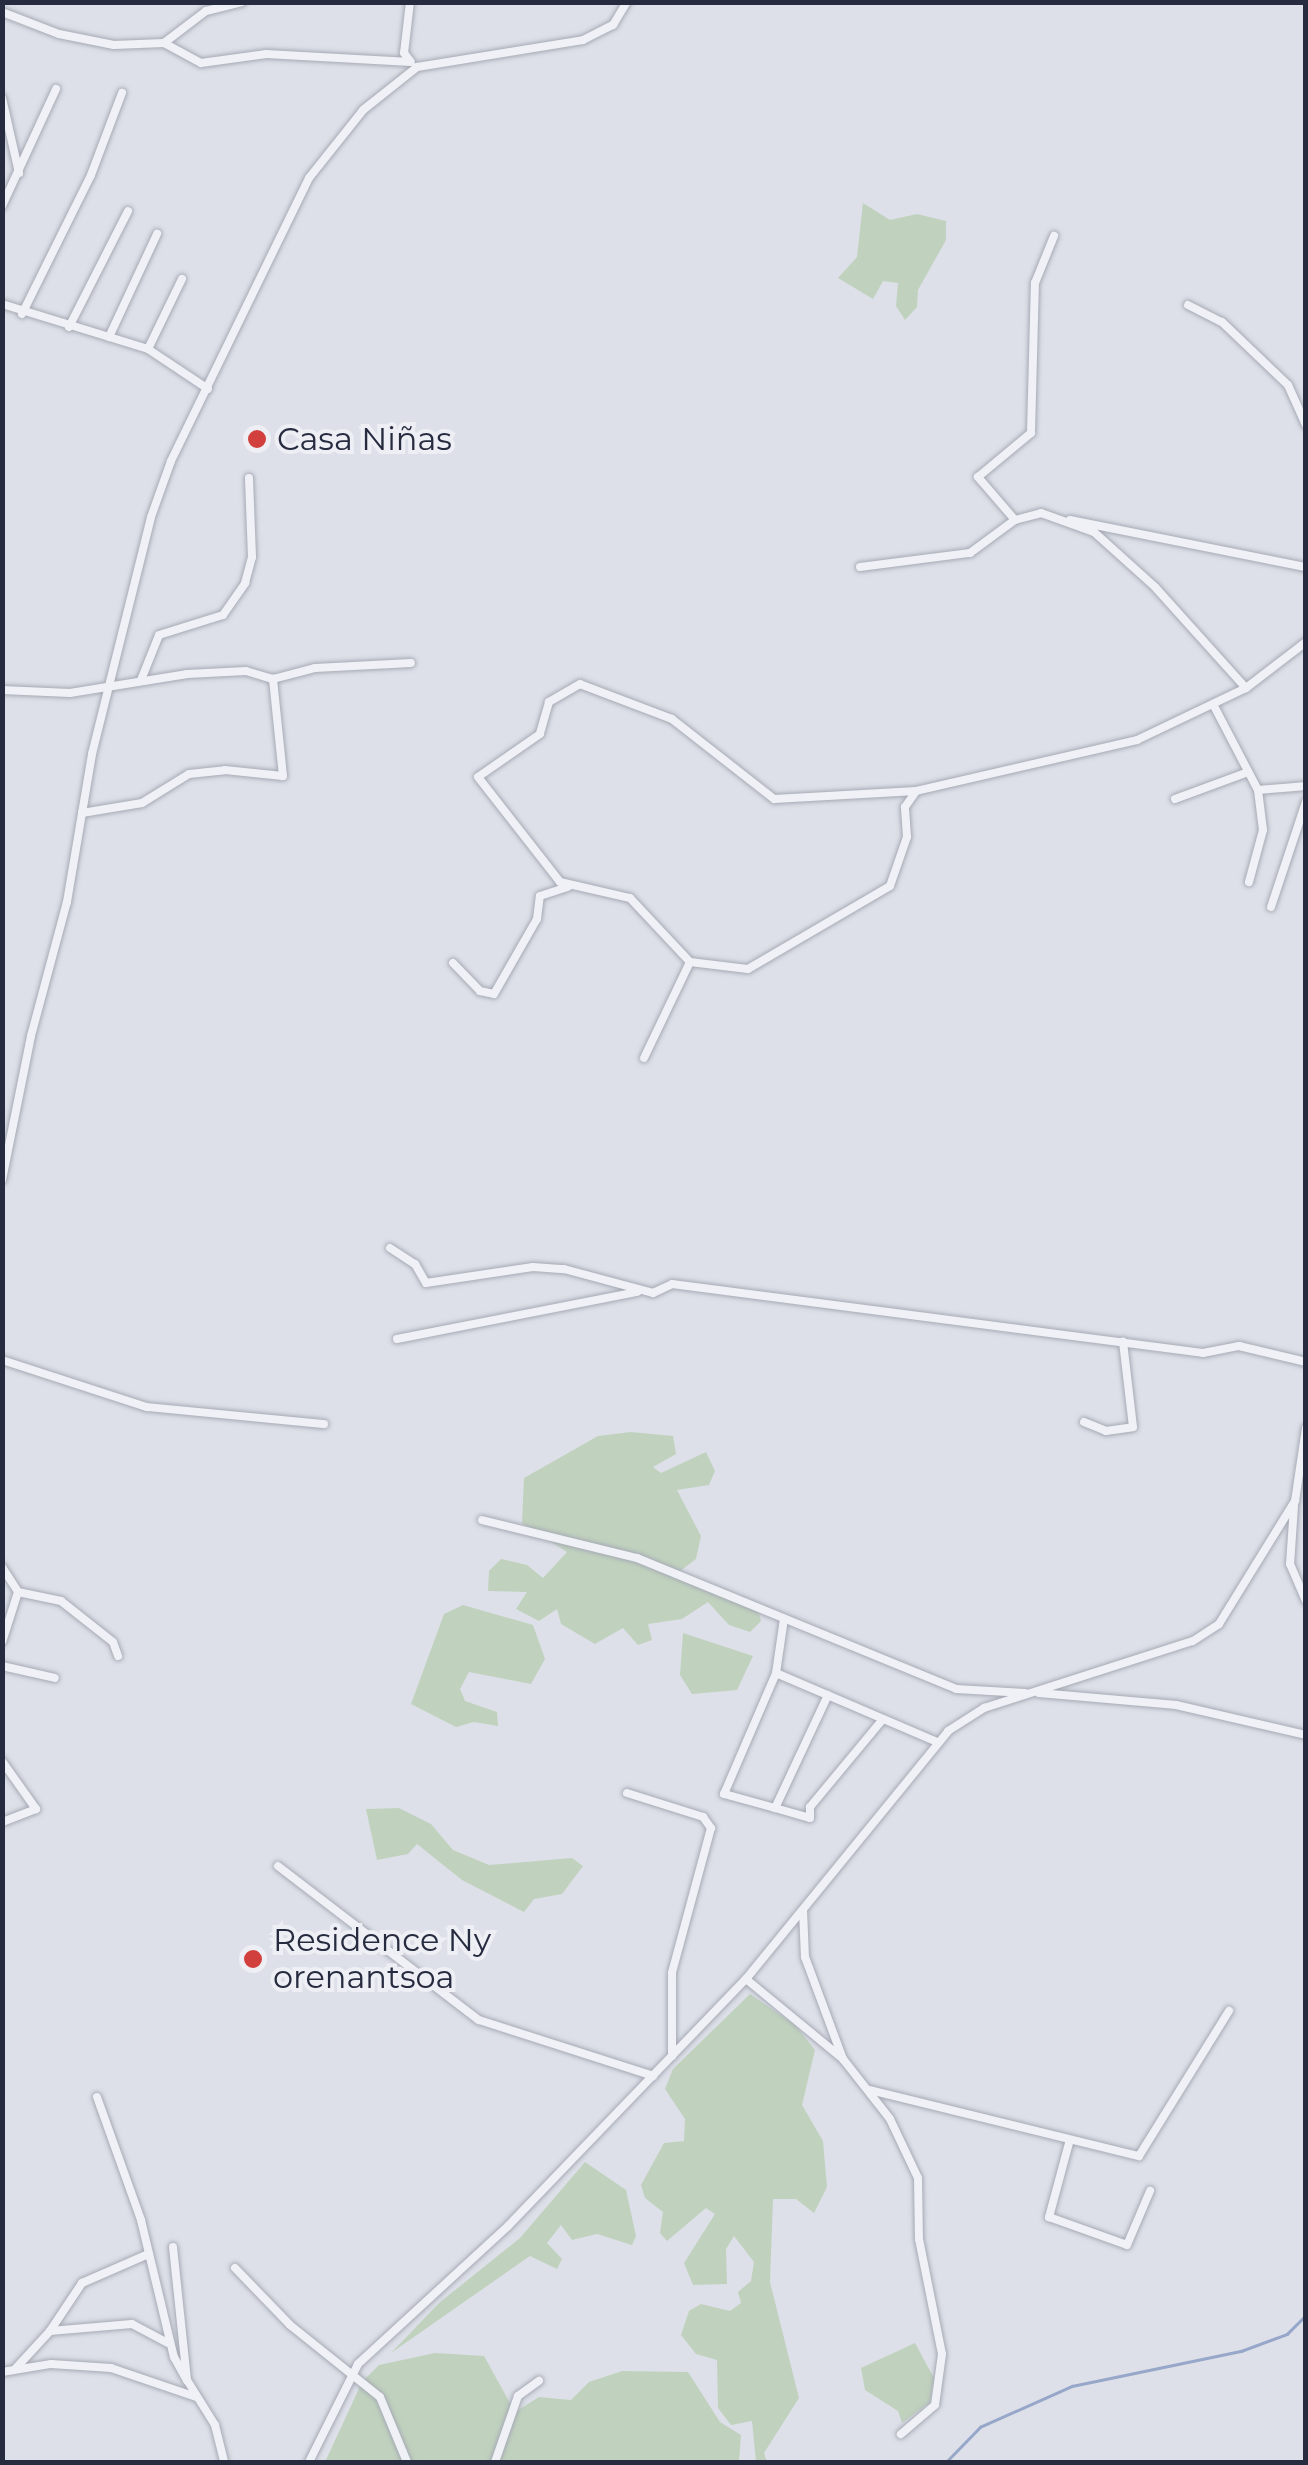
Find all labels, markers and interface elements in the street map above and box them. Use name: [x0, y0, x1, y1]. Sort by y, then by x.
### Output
place label: Casa Niñas: [277, 420, 452, 458]
marker: Casa Niñas: [246, 428, 268, 450]
place label: Residence Ny orenantsoa: [273, 1922, 491, 1997]
marker: Residence Ny orenantsoa: [242, 1948, 264, 1970]

